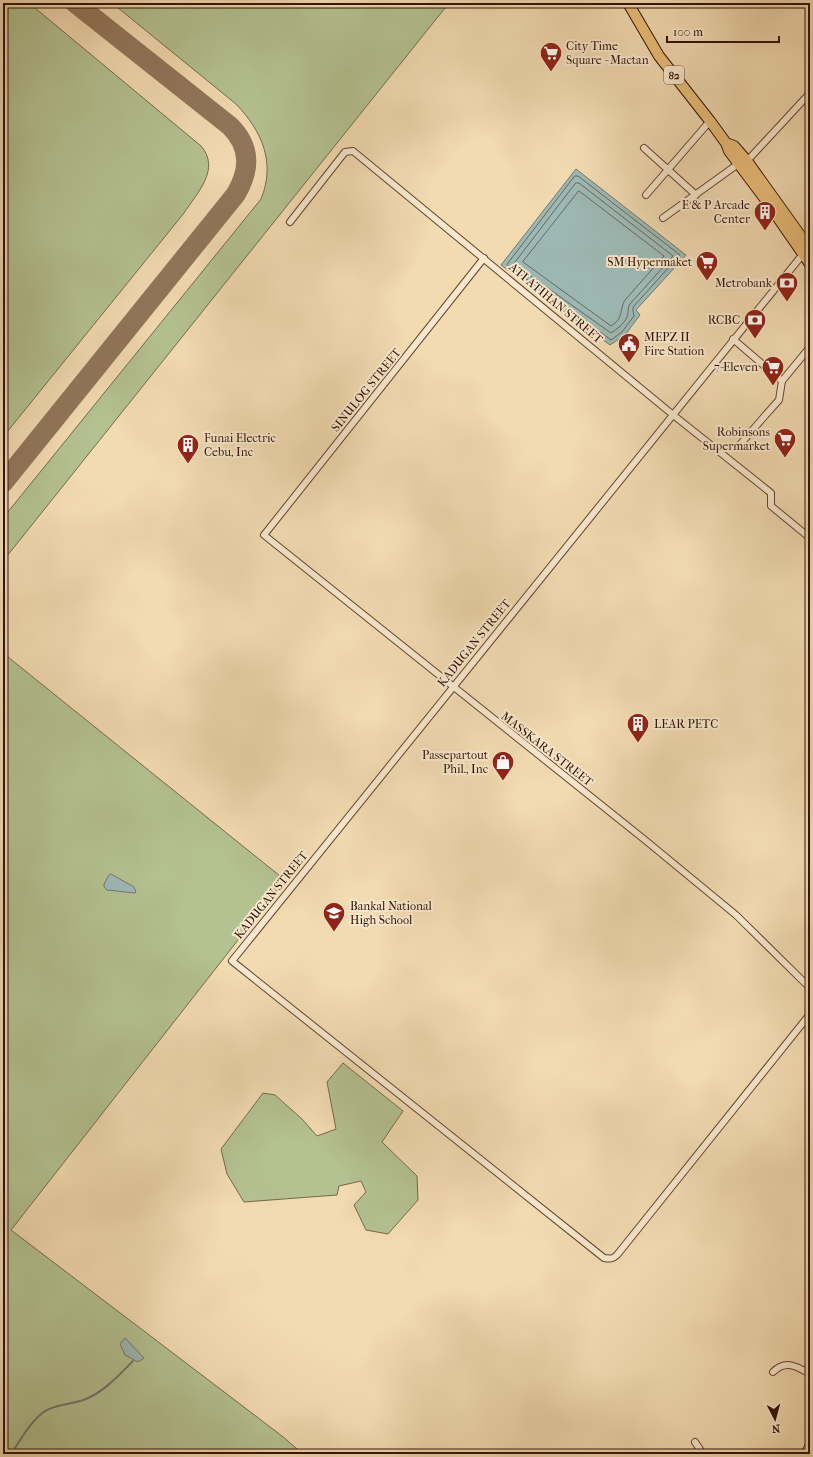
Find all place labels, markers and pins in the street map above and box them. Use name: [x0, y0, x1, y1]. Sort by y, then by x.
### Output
place label: City Time Square - Mactan: [566, 39, 649, 67]
supermarket icon: City Time Square - Mactan: [538, 40, 564, 73]
place label: E & P Arcade Center: [682, 198, 751, 226]
building icon: E & P Arcade Center: [752, 199, 778, 232]
supermarket icon: SM Hypermaket: [694, 249, 720, 282]
place label: SM Hypermaket: [607, 255, 693, 269]
bank icon: Metrobank: [774, 270, 800, 303]
place label: Metrobank: [715, 276, 773, 290]
bank icon: RCBC: [742, 307, 768, 340]
place label: RCBC: [708, 313, 740, 327]
place label: MEPZ II Fire Station: [644, 330, 704, 358]
public building icon: MEPZ II Fire Station: [616, 331, 642, 364]
supermarket icon: 7-Eleven: [760, 354, 786, 387]
place label: 7-Eleven: [714, 360, 758, 374]
place label: Robinsons Supermarket: [703, 425, 771, 453]
supermarket icon: Robinsons Supermarket: [772, 426, 798, 459]
place label: Funai Electric Cebu, Inc: [204, 431, 276, 459]
building icon: Funai Electric Cebu, Inc: [175, 432, 201, 465]
building icon: LEAR PETC: [625, 711, 651, 744]
place label: LEAR PETC: [654, 717, 718, 731]
place label: Passepartout Phil., Inc: [422, 748, 489, 776]
shop icon: Passepartout Phil., Inc: [490, 749, 516, 782]
place label: Bankal National High School: [350, 899, 433, 927]
school or university icon: Bankal National High School: [321, 900, 347, 933]

